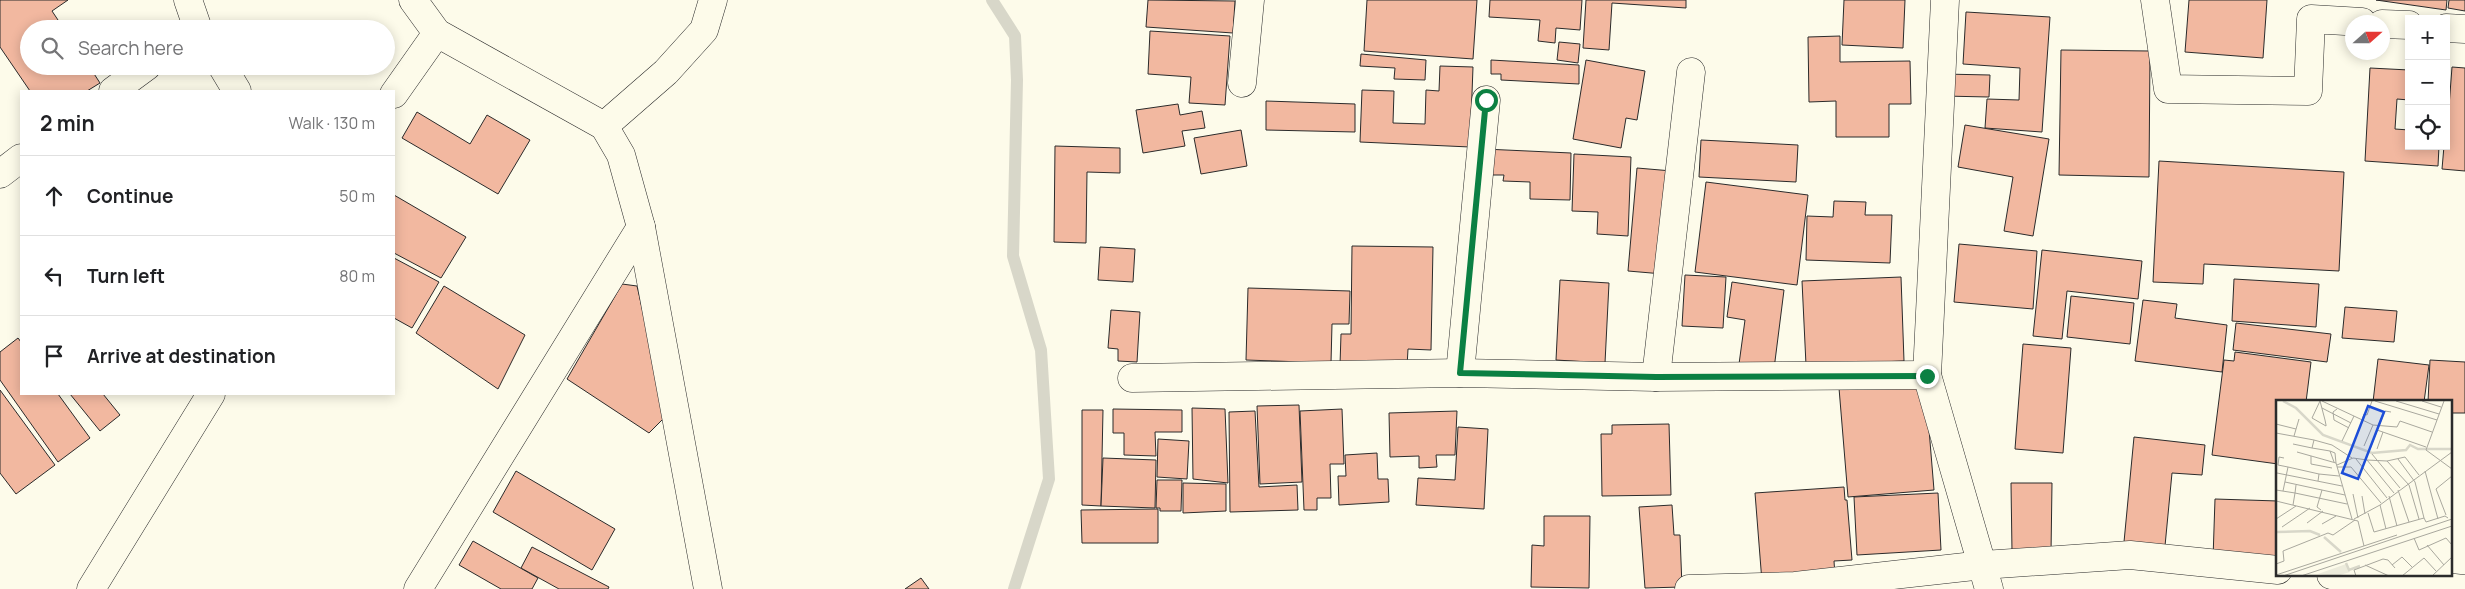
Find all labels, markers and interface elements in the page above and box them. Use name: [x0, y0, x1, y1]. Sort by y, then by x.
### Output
north arrow: [2345, 15, 2390, 60]
map controls: [2405, 15, 2450, 150]
button: +: [2405, 15, 2450, 60]
search box: [20, 20, 395, 75]
icon: search: [38, 34, 66, 62]
text: Search here: [78, 35, 184, 61]
button: −: [2405, 60, 2450, 105]
route start: [1475, 89, 1498, 112]
button: locate: [2405, 105, 2450, 150]
text: 2 min: [40, 109, 95, 137]
text: Walk · 130 m: [289, 112, 375, 134]
icon: ahead: [40, 182, 68, 210]
text: Continue: [87, 183, 173, 209]
text: 50 m: [339, 185, 375, 207]
icon: left: [40, 262, 68, 290]
text: Turn left: [87, 263, 165, 289]
text: 80 m: [339, 265, 375, 287]
icon: arrive: [40, 342, 68, 370]
text: Arrive at destination: [87, 343, 276, 369]
route end: [1916, 365, 1939, 388]
inset map: [2276, 400, 2452, 576]

